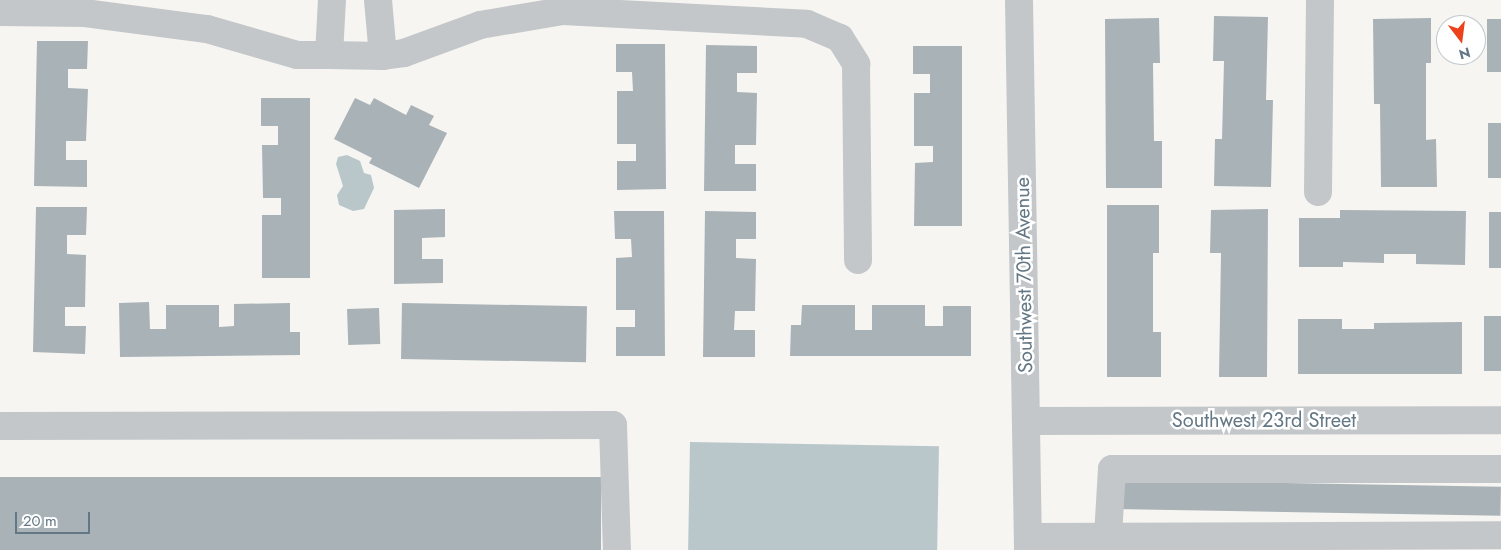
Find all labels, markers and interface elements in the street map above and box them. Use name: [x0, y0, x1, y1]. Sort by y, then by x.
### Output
north arrow: [1436, 15, 1486, 65]
text: N: [1457, 42, 1473, 65]
street label: Southwest 70th Avenue: [1010, 177, 1038, 373]
street label: Southwest 23rd Street: [1172, 408, 1356, 432]
scale bar: [18, 502, 92, 534]
text: 20 m: [23, 510, 57, 532]

